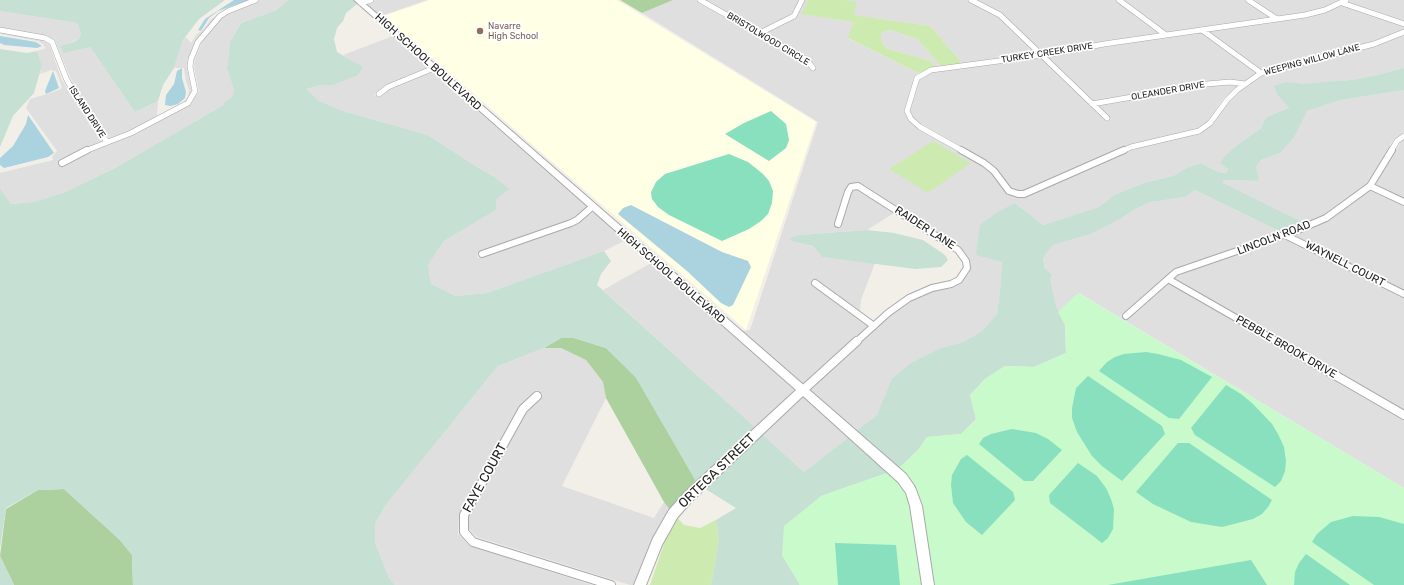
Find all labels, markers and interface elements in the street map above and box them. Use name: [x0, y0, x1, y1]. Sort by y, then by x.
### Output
street label: BRISTOLWOOD CIRCLE: [725, 10, 811, 68]
street label: HIGH SCHOOL BOULEVARD: [372, 11, 484, 113]
place label: Navarre High School: [488, 21, 538, 42]
marker: Navarre High School: [475, 26, 485, 36]
street label: TURKEY CREEK DRIVE: [1000, 40, 1094, 66]
street label: WEEPING WILLOW LANE: [1263, 42, 1361, 78]
street label: OLEANDER DRIVE: [1130, 79, 1206, 103]
street label: ISLAND DRIVE: [66, 84, 108, 140]
street label: RAIDER LANE: [892, 204, 958, 252]
street label: LINCOLN ROAD: [1235, 218, 1313, 258]
street label: HIGH SCHOOL BOULEVARD: [614, 225, 728, 327]
street label: WAYNELL COURT: [1303, 238, 1387, 290]
street label: PEBBLE BROOK DRIVE: [1233, 313, 1339, 381]
street label: ORTEGA STREET: [675, 431, 759, 511]
street label: FAYE COURT: [460, 441, 510, 515]

